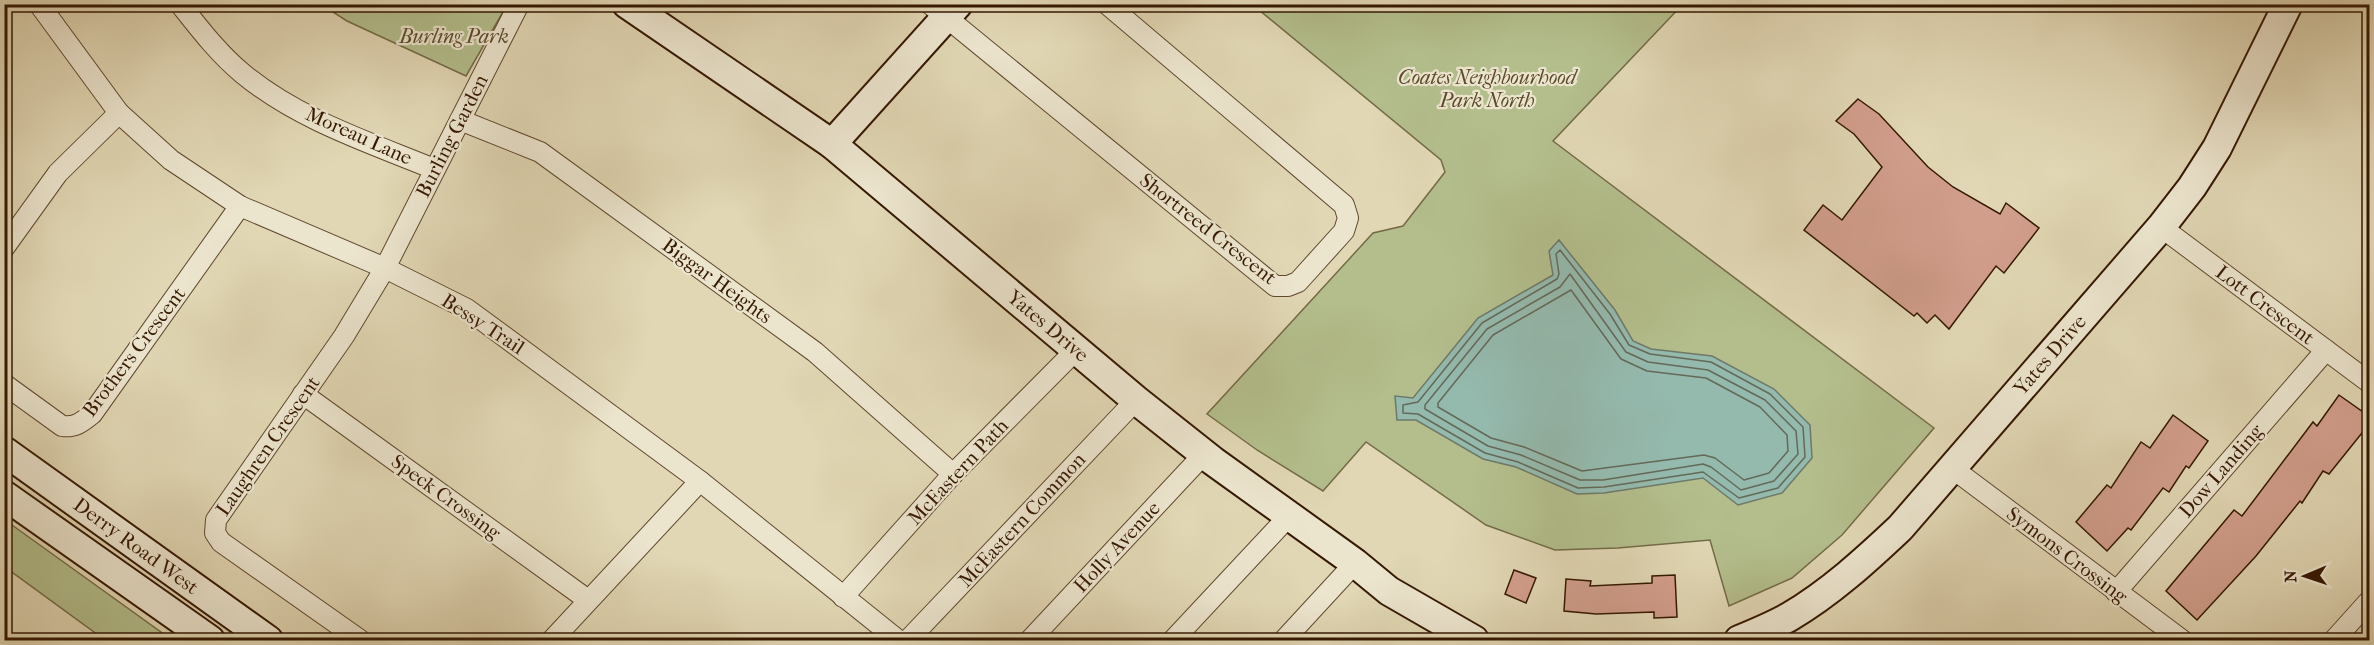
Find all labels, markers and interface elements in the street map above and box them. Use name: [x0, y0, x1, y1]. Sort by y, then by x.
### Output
park label: Burling Park: [398, 25, 509, 48]
park label: Coates Neighbourhood Park North: [1398, 66, 1579, 112]
street label: Burling Garden: [411, 70, 493, 201]
street label: Moreau Lane: [302, 102, 416, 170]
street label: Shortreed Crescent: [1135, 169, 1281, 289]
street label: Biggar Heights: [658, 234, 776, 328]
street label: Lott Crescent: [2211, 261, 2319, 349]
street label: Brothers Crescent: [78, 283, 190, 421]
street label: Yates Drive: [1002, 285, 1093, 367]
street label: Bessy Trail: [437, 289, 529, 359]
street label: Yates Drive: [2008, 310, 2091, 401]
street label: Laughren Crescent: [211, 372, 325, 520]
street label: McEastern Path: [903, 414, 1014, 530]
street label: Dow Landing: [2174, 419, 2268, 522]
street label: McEastern Common: [954, 448, 1090, 592]
street label: Speck Crossing: [387, 450, 505, 544]
street label: Derry Road West: [69, 493, 203, 599]
street label: Holly Avenue: [1069, 497, 1165, 597]
street label: Symons Crossing: [2002, 502, 2132, 608]
north arrow: [2275, 546, 2335, 606]
text: N: [2281, 569, 2300, 583]

